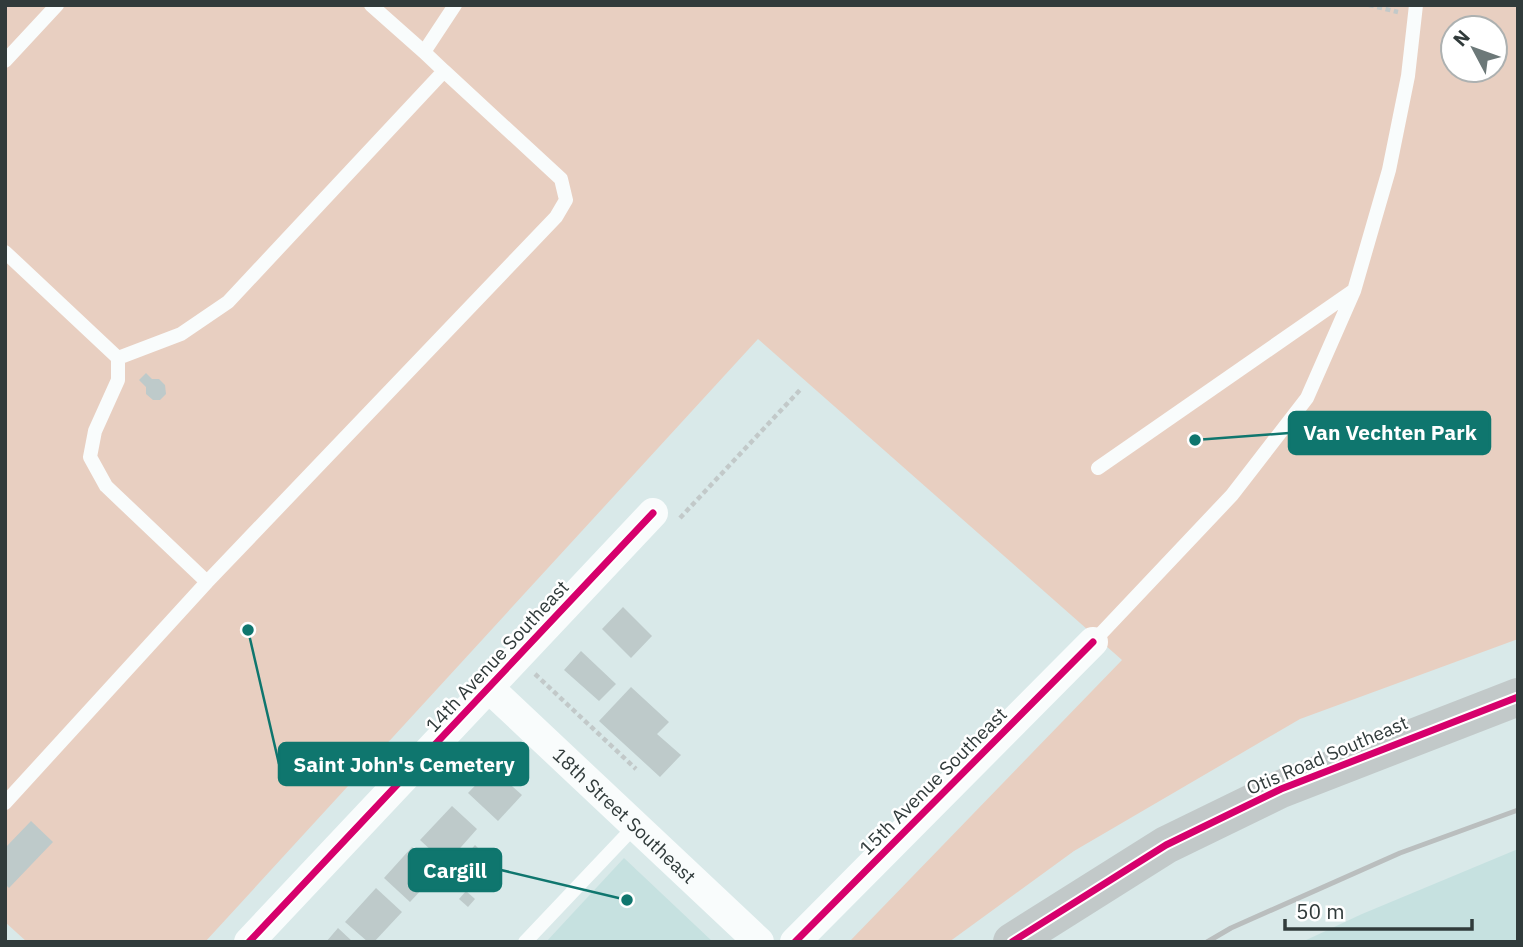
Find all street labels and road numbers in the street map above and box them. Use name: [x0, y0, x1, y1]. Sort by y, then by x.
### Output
street label: 14th Avenue Southeast: [420, 575, 574, 737]
street label: 15th Avenue Southeast: [854, 702, 1012, 860]
street label: Otis Road Southeast: [1243, 710, 1411, 800]
street label: 18th Street Southeast: [548, 742, 701, 889]

